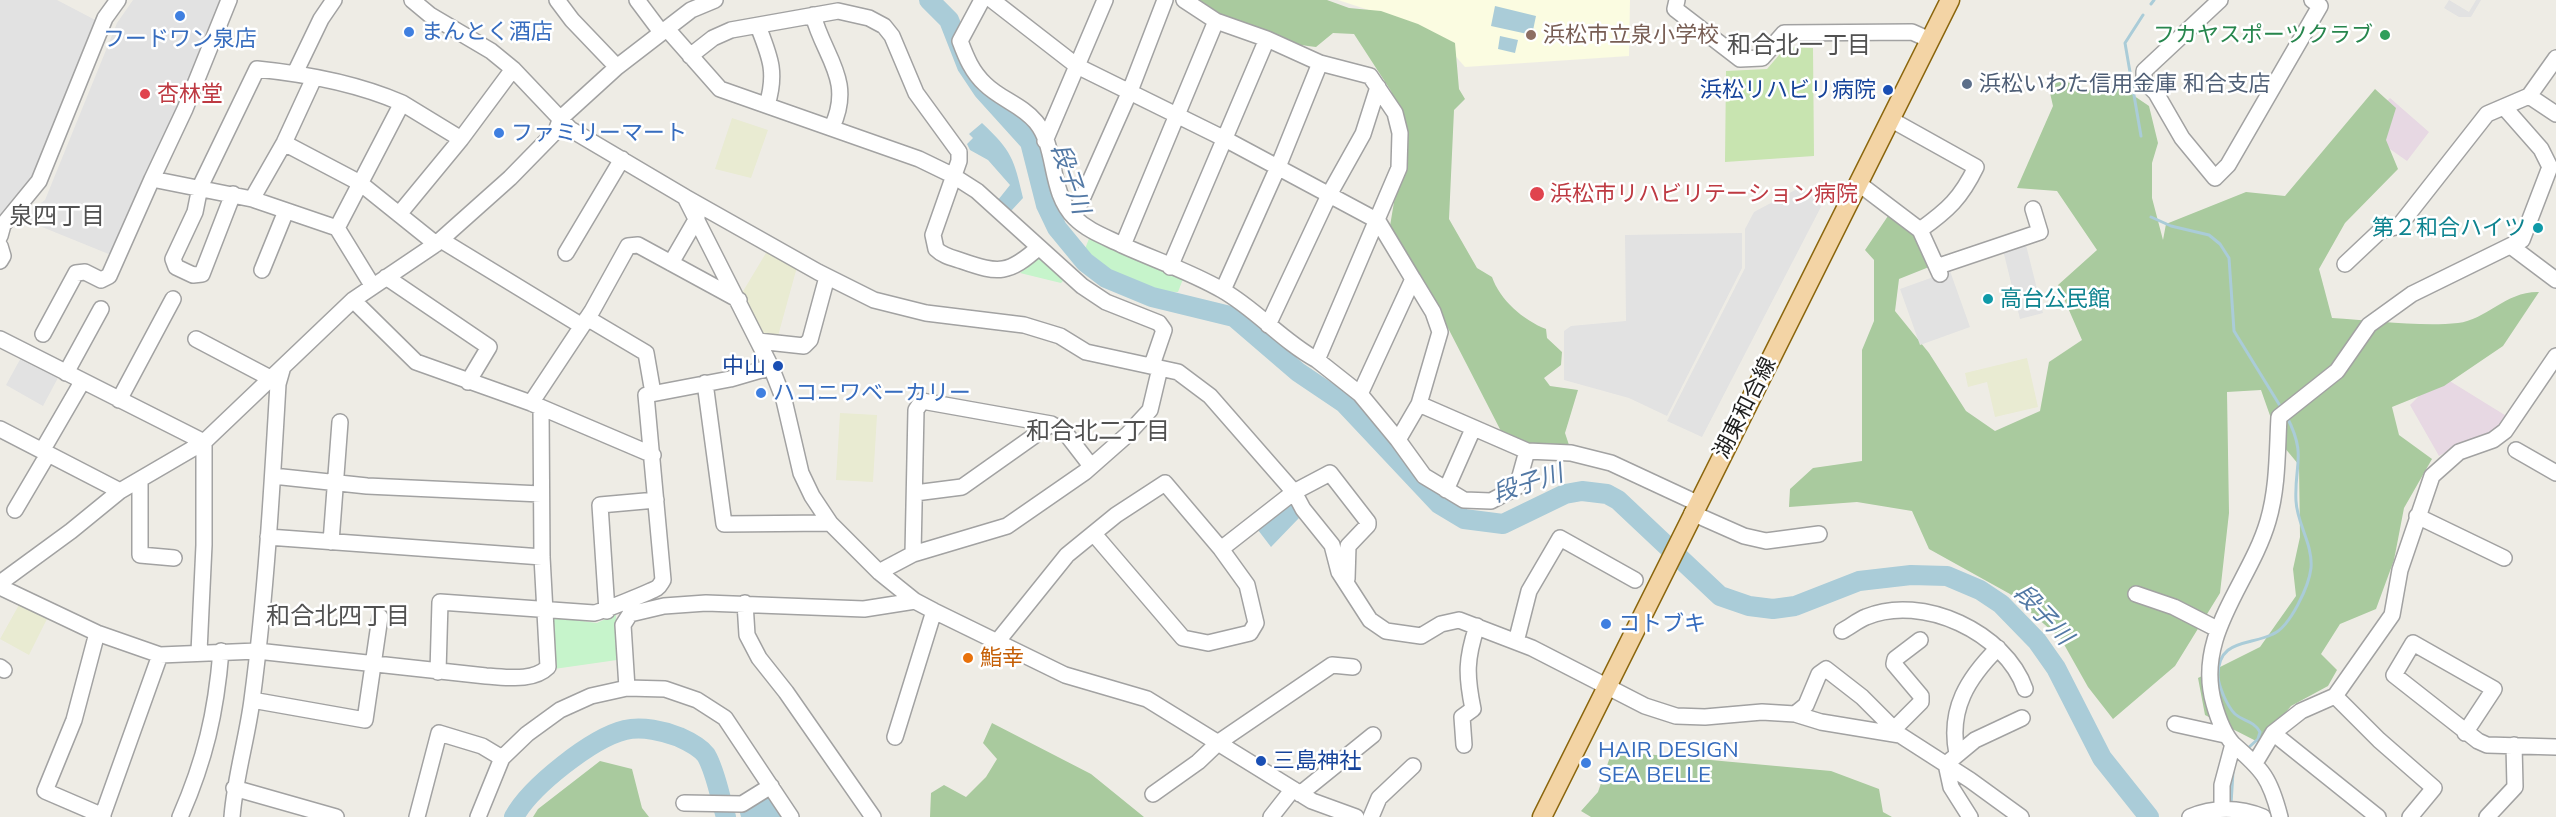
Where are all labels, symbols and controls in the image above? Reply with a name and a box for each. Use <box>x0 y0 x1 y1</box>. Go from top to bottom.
marker: フードワン泉店 <box>173 9 187 23</box>
place label: まんとく酒店 <box>421 19 553 45</box>
place label: 浜松市立泉小学校 <box>1543 22 1719 48</box>
place label: フカヤスポーツクラブ <box>2153 22 2373 48</box>
marker: まんとく酒店 <box>402 25 416 39</box>
place label: フードワン泉店 <box>103 26 257 52</box>
marker: 浜松市立泉小学校 <box>1524 28 1538 42</box>
marker: フカヤスポーツクラブ <box>2378 28 2392 42</box>
district label: 和合北一丁目 <box>1727 32 1871 60</box>
place label: 浜松いわた信用金庫 和合支店 <box>1979 71 2271 97</box>
place label: 浜松リハビリ病院 <box>1700 77 1876 103</box>
marker: 浜松いわた信用金庫 和合支店 <box>1960 77 1974 91</box>
place label: 杏林堂 <box>157 81 223 107</box>
marker: 浜松リハビリ病院 <box>1881 83 1895 97</box>
marker: 杏林堂 <box>138 87 152 101</box>
place label: ファミリーマート <box>511 120 687 146</box>
marker: ファミリーマート <box>492 126 506 140</box>
water label: 段子川 <box>1045 140 1095 218</box>
place label: 浜松市リハビリテーション病院 <box>1550 181 1858 207</box>
marker: 浜松市リハビリテーション病院 <box>1528 185 1546 203</box>
district label: 泉四丁目 <box>9 203 105 231</box>
place label: 第２和合ハイツ <box>2372 215 2526 241</box>
marker: 第２和合ハイツ <box>2531 221 2545 235</box>
place label: 高台公民館 <box>2000 286 2110 312</box>
marker: 高台公民館 <box>1981 292 1995 306</box>
place label: 中山 <box>722 353 766 379</box>
street label: 湖東和合線 <box>1708 353 1782 463</box>
marker: 中山 <box>771 359 785 373</box>
place label: ハコニワベーカリー <box>773 380 971 406</box>
marker: ハコニワベーカリー <box>754 386 768 400</box>
district label: 和合北二丁目 <box>1026 418 1170 446</box>
water label: 段子川 <box>1489 459 1567 509</box>
water label: 段子川 <box>2008 579 2078 651</box>
district label: 和合北四丁目 <box>266 603 410 631</box>
place label: コトブキ <box>1618 611 1706 637</box>
marker: コトブキ <box>1599 617 1613 631</box>
place label: 鮨幸 <box>980 645 1024 671</box>
marker: 鮨幸 <box>961 651 975 665</box>
place label: HAIR DESIGN SEA BELLE <box>1598 737 1739 788</box>
place label: 三島神社 <box>1273 748 1361 774</box>
marker: 三島神社 <box>1254 754 1268 768</box>
marker: HAIR DESIGN SEA BELLE <box>1579 756 1593 770</box>

